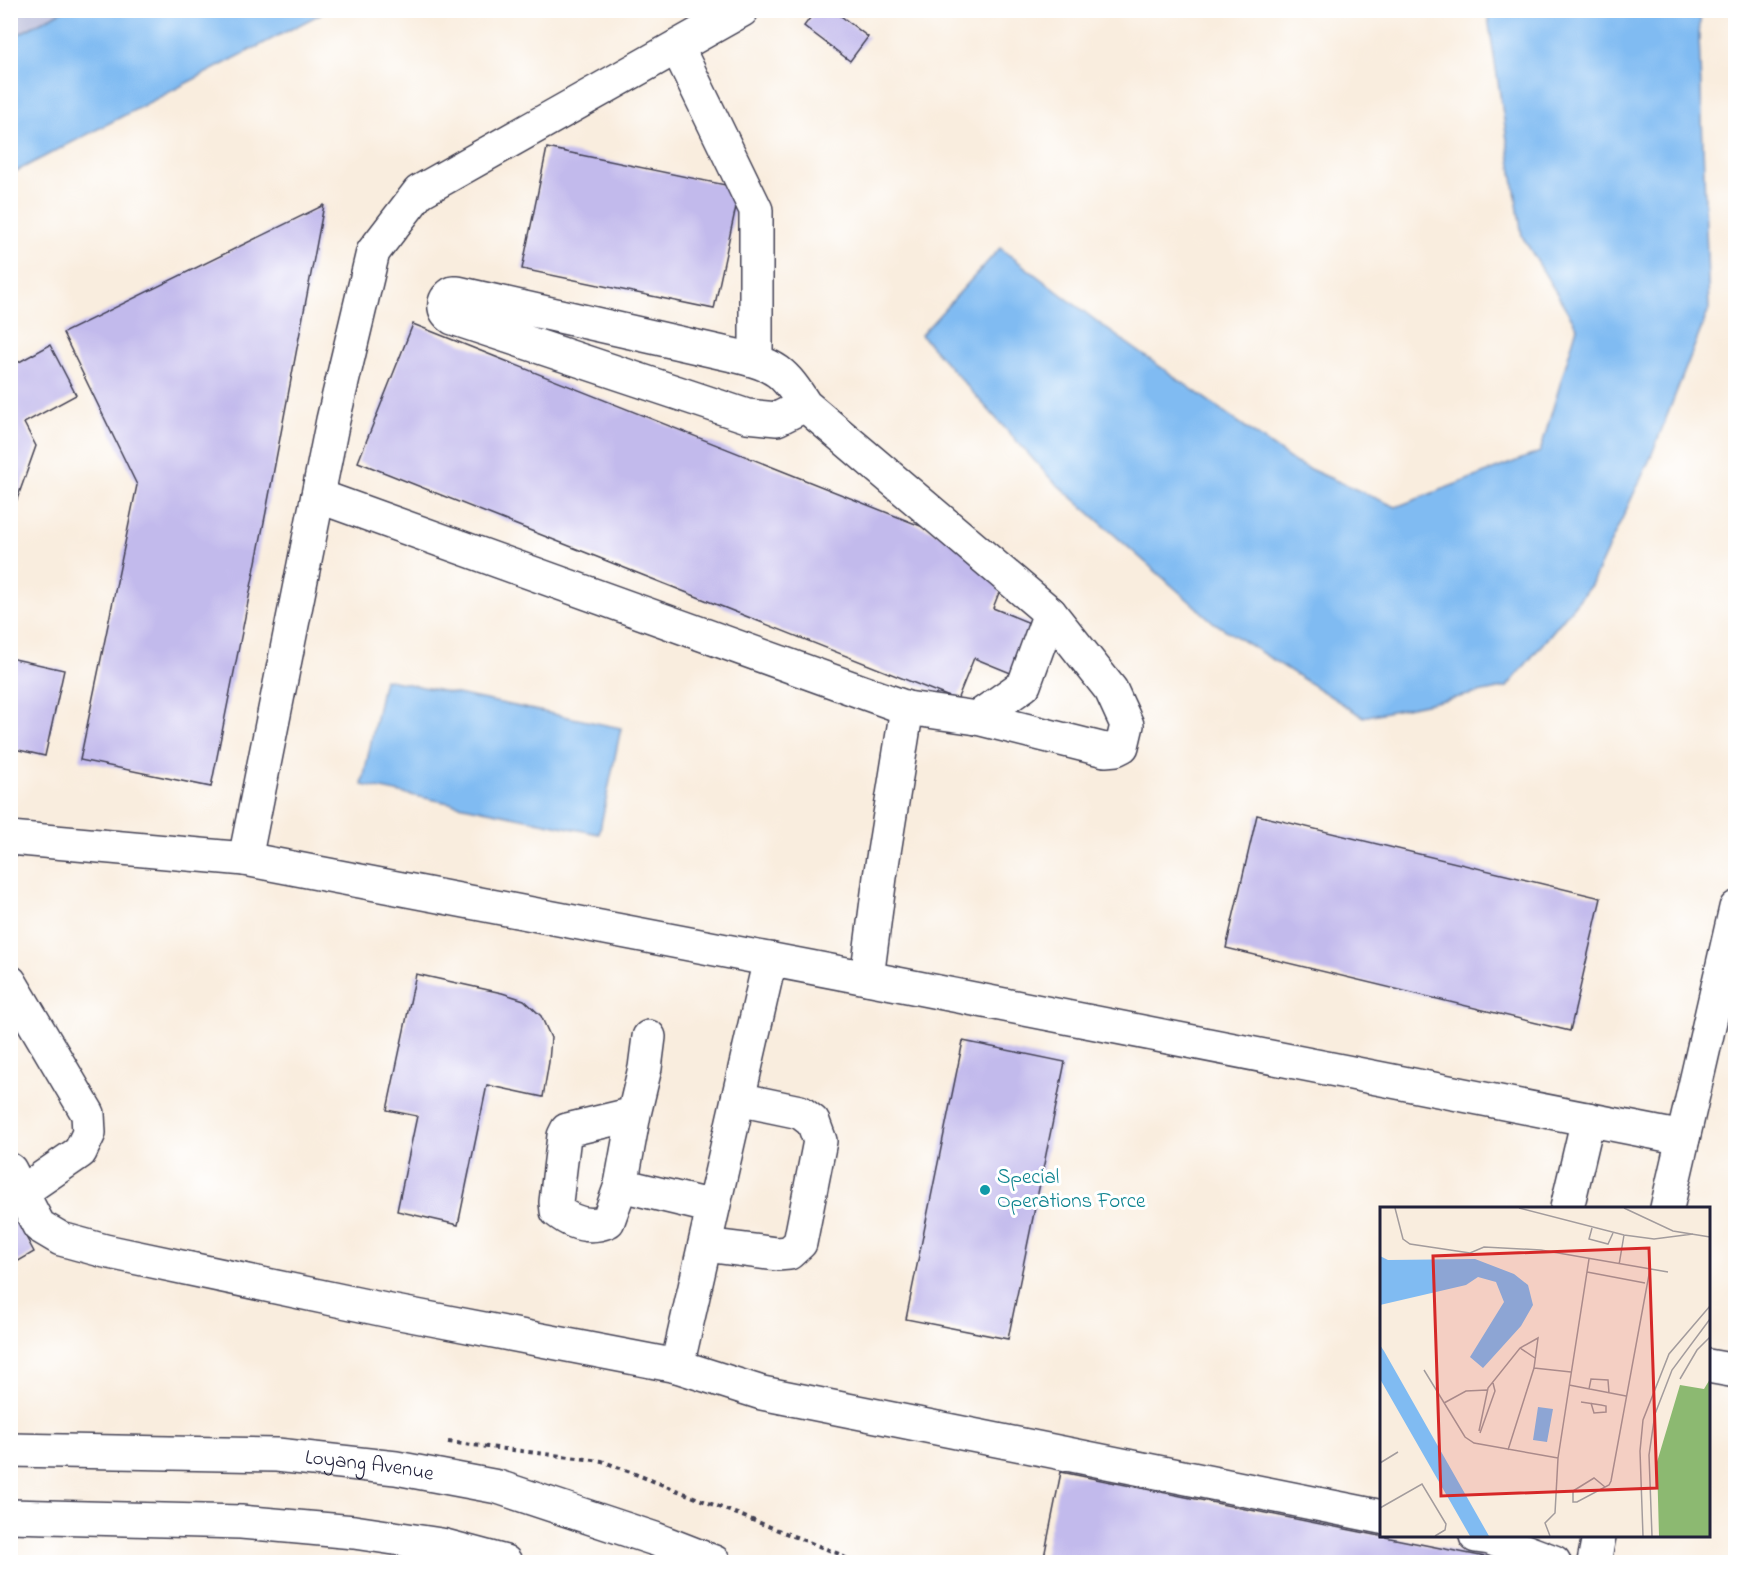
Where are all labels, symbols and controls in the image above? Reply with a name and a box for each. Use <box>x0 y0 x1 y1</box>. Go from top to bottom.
place label: Special Operations Force <box>997 1163 1146 1217</box>
marker: Special Operations Force <box>978 1183 992 1197</box>
inset map <box>1380 1207 1710 1537</box>
street label: Loyang Avenue <box>303 1443 437 1490</box>

